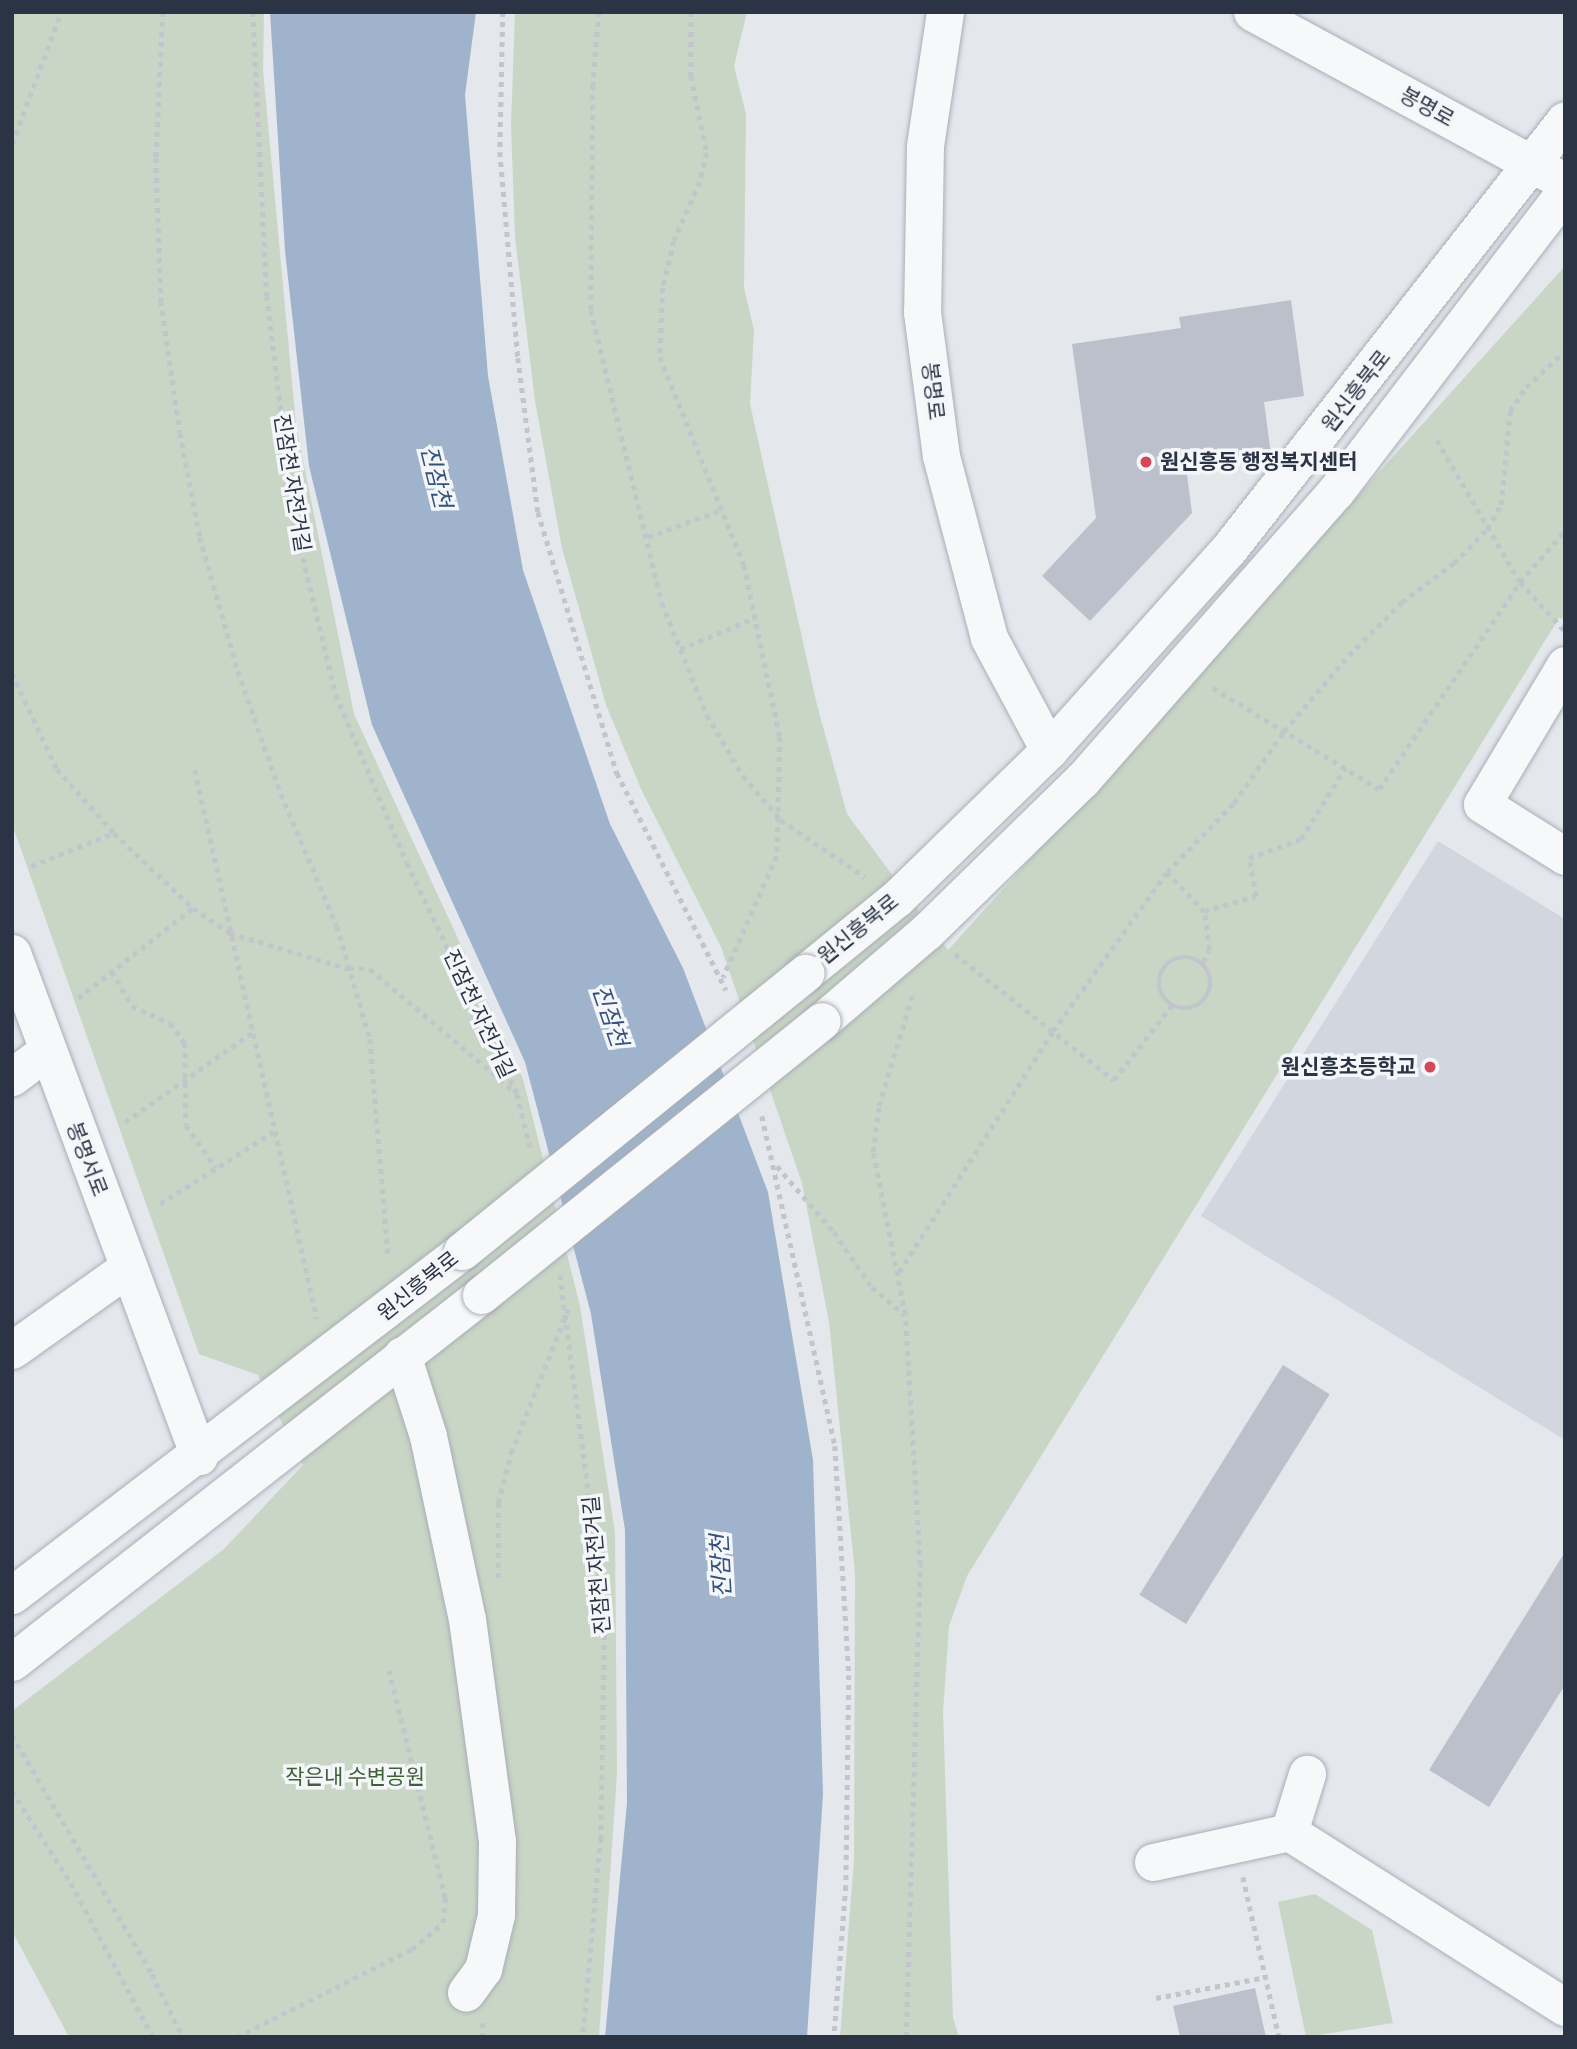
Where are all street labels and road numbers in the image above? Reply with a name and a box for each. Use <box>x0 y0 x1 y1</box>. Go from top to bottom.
street label: 봉명로 <box>1396 82 1458 132</box>
street label: 원신흥북로 <box>1316 345 1396 437</box>
street label: 봉명로 <box>917 361 949 421</box>
street label: 진잠천 자전거길 <box>269 412 315 554</box>
street label: 원신흥북로 <box>813 889 903 969</box>
street label: 진잠천 자전거길 <box>438 945 520 1083</box>
street label: 봉명서로 <box>61 1118 113 1200</box>
street label: 원신흥북로 <box>373 1246 463 1326</box>
street label: 진잠천 자전거길 <box>578 1494 616 1636</box>

